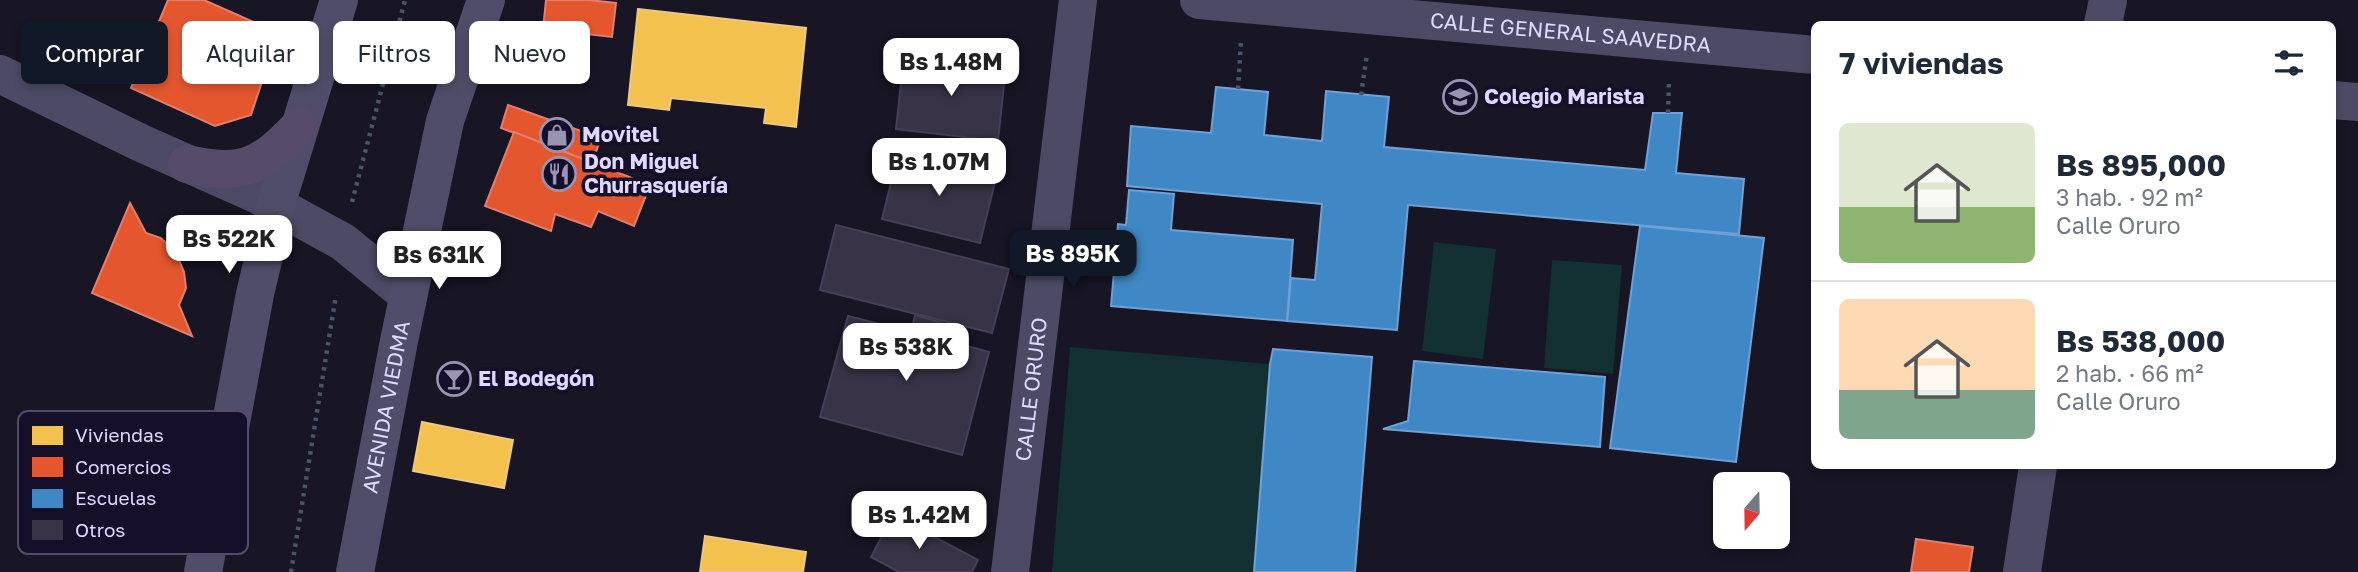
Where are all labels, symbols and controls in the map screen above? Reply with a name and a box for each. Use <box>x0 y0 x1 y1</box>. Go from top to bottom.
street label: CALLE GENERAL SAAVEDRA <box>1429 7 1712 58</box>
chip: Comprar <box>21 21 168 84</box>
chip: Alquilar <box>182 21 319 84</box>
chip: Filtros <box>333 21 455 84</box>
chip: Nuevo <box>469 21 590 84</box>
pin: Bs 1.48M <box>879 38 1023 98</box>
icon: filters <box>2270 44 2308 82</box>
text: 7 viviendas <box>1839 45 2004 81</box>
text: Bs 1.48M <box>899 47 1003 75</box>
school or university icon: Colegio Marista <box>1441 78 1479 116</box>
place label: Colegio Marista <box>1484 83 1644 109</box>
shop icon: Movitel <box>538 116 576 154</box>
place label: Movitel <box>582 121 659 147</box>
pin: Bs 1.07M <box>867 138 1011 198</box>
text: Bs 1.07M <box>888 147 990 175</box>
text: Bs 895,000 <box>2056 147 2226 183</box>
place label: Don Miguel Churrasquería <box>584 148 728 198</box>
icon: home <box>1895 151 1979 235</box>
restaurant icon: Don Miguel Churrasquería <box>540 155 578 193</box>
text: 3 hab. · 92 m² <box>2056 183 2203 211</box>
text: Calle Oruro <box>2056 211 2181 239</box>
pin: Bs 522K <box>164 216 294 275</box>
text: Bs 522K <box>182 224 276 252</box>
pin: Bs 895K <box>1008 230 1138 290</box>
pin: Bs 631K <box>374 232 504 291</box>
text: Bs 895K <box>1026 239 1120 267</box>
text: Bs 631K <box>393 240 485 268</box>
street label: CALLE ORURO <box>1009 316 1052 463</box>
street label: AVENIDA VIEDMA <box>356 318 415 495</box>
text: Bs 538,000 <box>2056 323 2225 359</box>
pin: Bs 538K <box>841 324 971 383</box>
icon: home <box>1895 327 1979 411</box>
text: Bs 538K <box>859 332 953 360</box>
text: 2 hab. · 66 m² <box>2056 359 2203 387</box>
bar icon: El Bodegón <box>435 360 473 398</box>
place label: El Bodegón <box>478 365 594 391</box>
text: Calle Oruro <box>2056 387 2181 415</box>
legend <box>18 411 248 554</box>
text: Viviendas <box>75 423 164 446</box>
text: Comercios <box>75 455 171 478</box>
north arrow <box>1713 472 1790 550</box>
map controls <box>1713 472 1790 549</box>
text: Escuelas <box>75 486 156 509</box>
pin: Bs 1.42M <box>847 491 991 551</box>
text: Bs 1.42M <box>868 500 970 528</box>
text: Otros <box>75 518 125 541</box>

